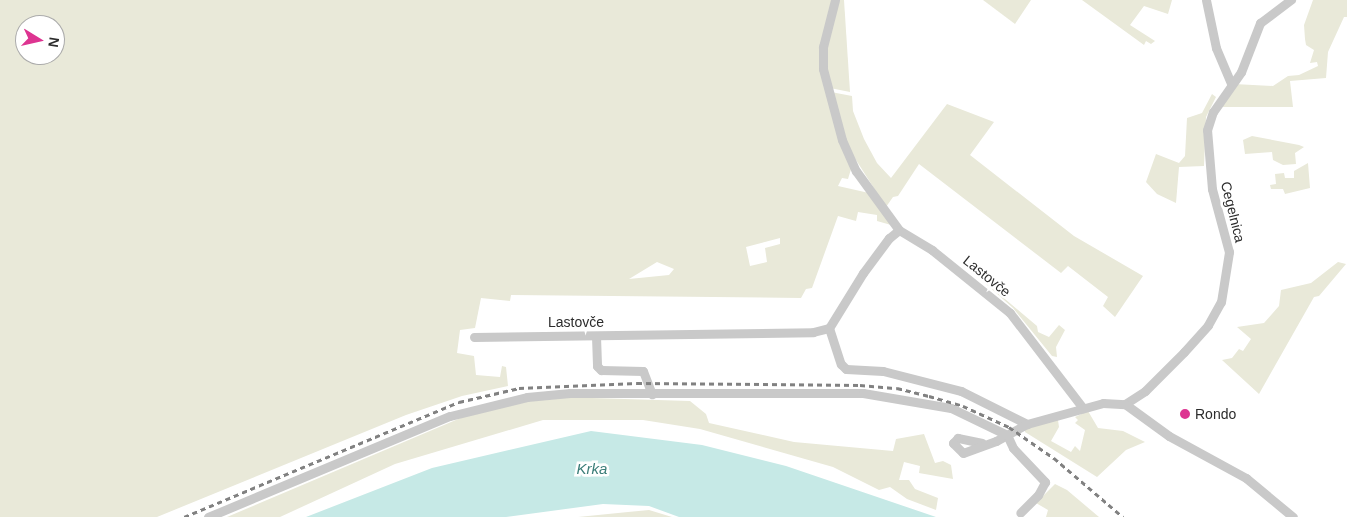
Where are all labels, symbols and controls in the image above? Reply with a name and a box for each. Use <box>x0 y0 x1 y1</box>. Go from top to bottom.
north arrow <box>15 15 65 65</box>
text: N <box>45 36 63 48</box>
street label: Cegelnica <box>1217 180 1249 244</box>
street label: Lastovče <box>960 252 1014 300</box>
street label: Lastovče <box>548 314 604 330</box>
place label: Rondo <box>1195 406 1236 422</box>
marker: Rondo <box>1179 408 1191 420</box>
water label: Krka <box>577 460 607 478</box>

